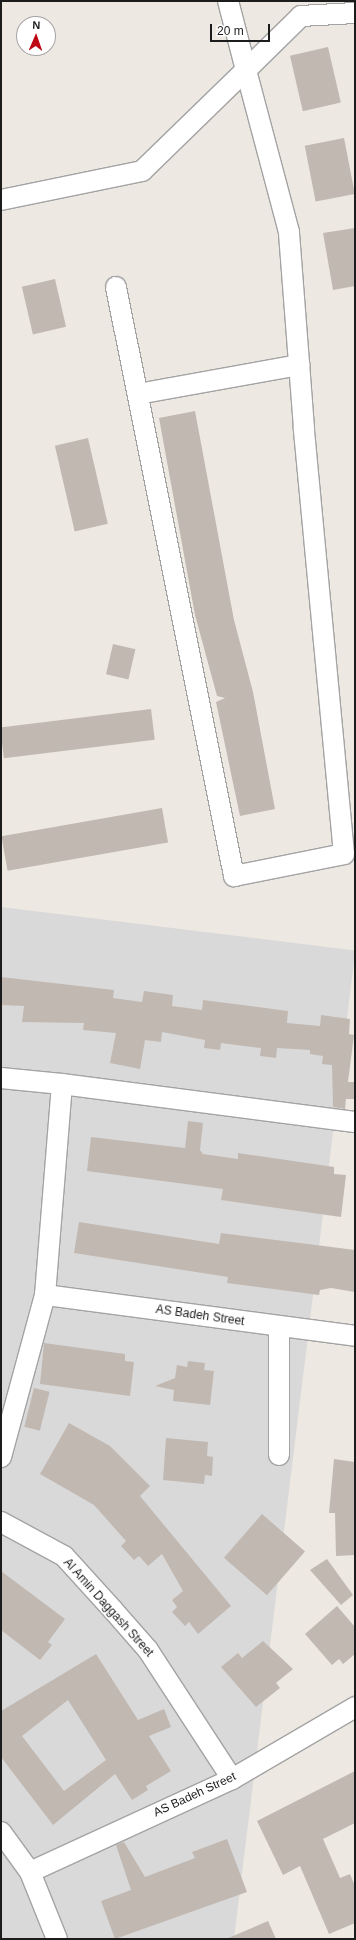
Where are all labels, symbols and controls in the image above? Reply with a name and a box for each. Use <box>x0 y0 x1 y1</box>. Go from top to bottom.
north arrow <box>16 16 56 56</box>
scale bar <box>212 16 272 42</box>
text: N <box>32 19 41 31</box>
text: 20 m <box>217 24 244 38</box>
street label: AS Badeh Street <box>155 1303 245 1329</box>
street label: Al Amin Daggash Street <box>60 1556 156 1660</box>
street label: AS Badeh Street <box>151 1770 239 1820</box>

